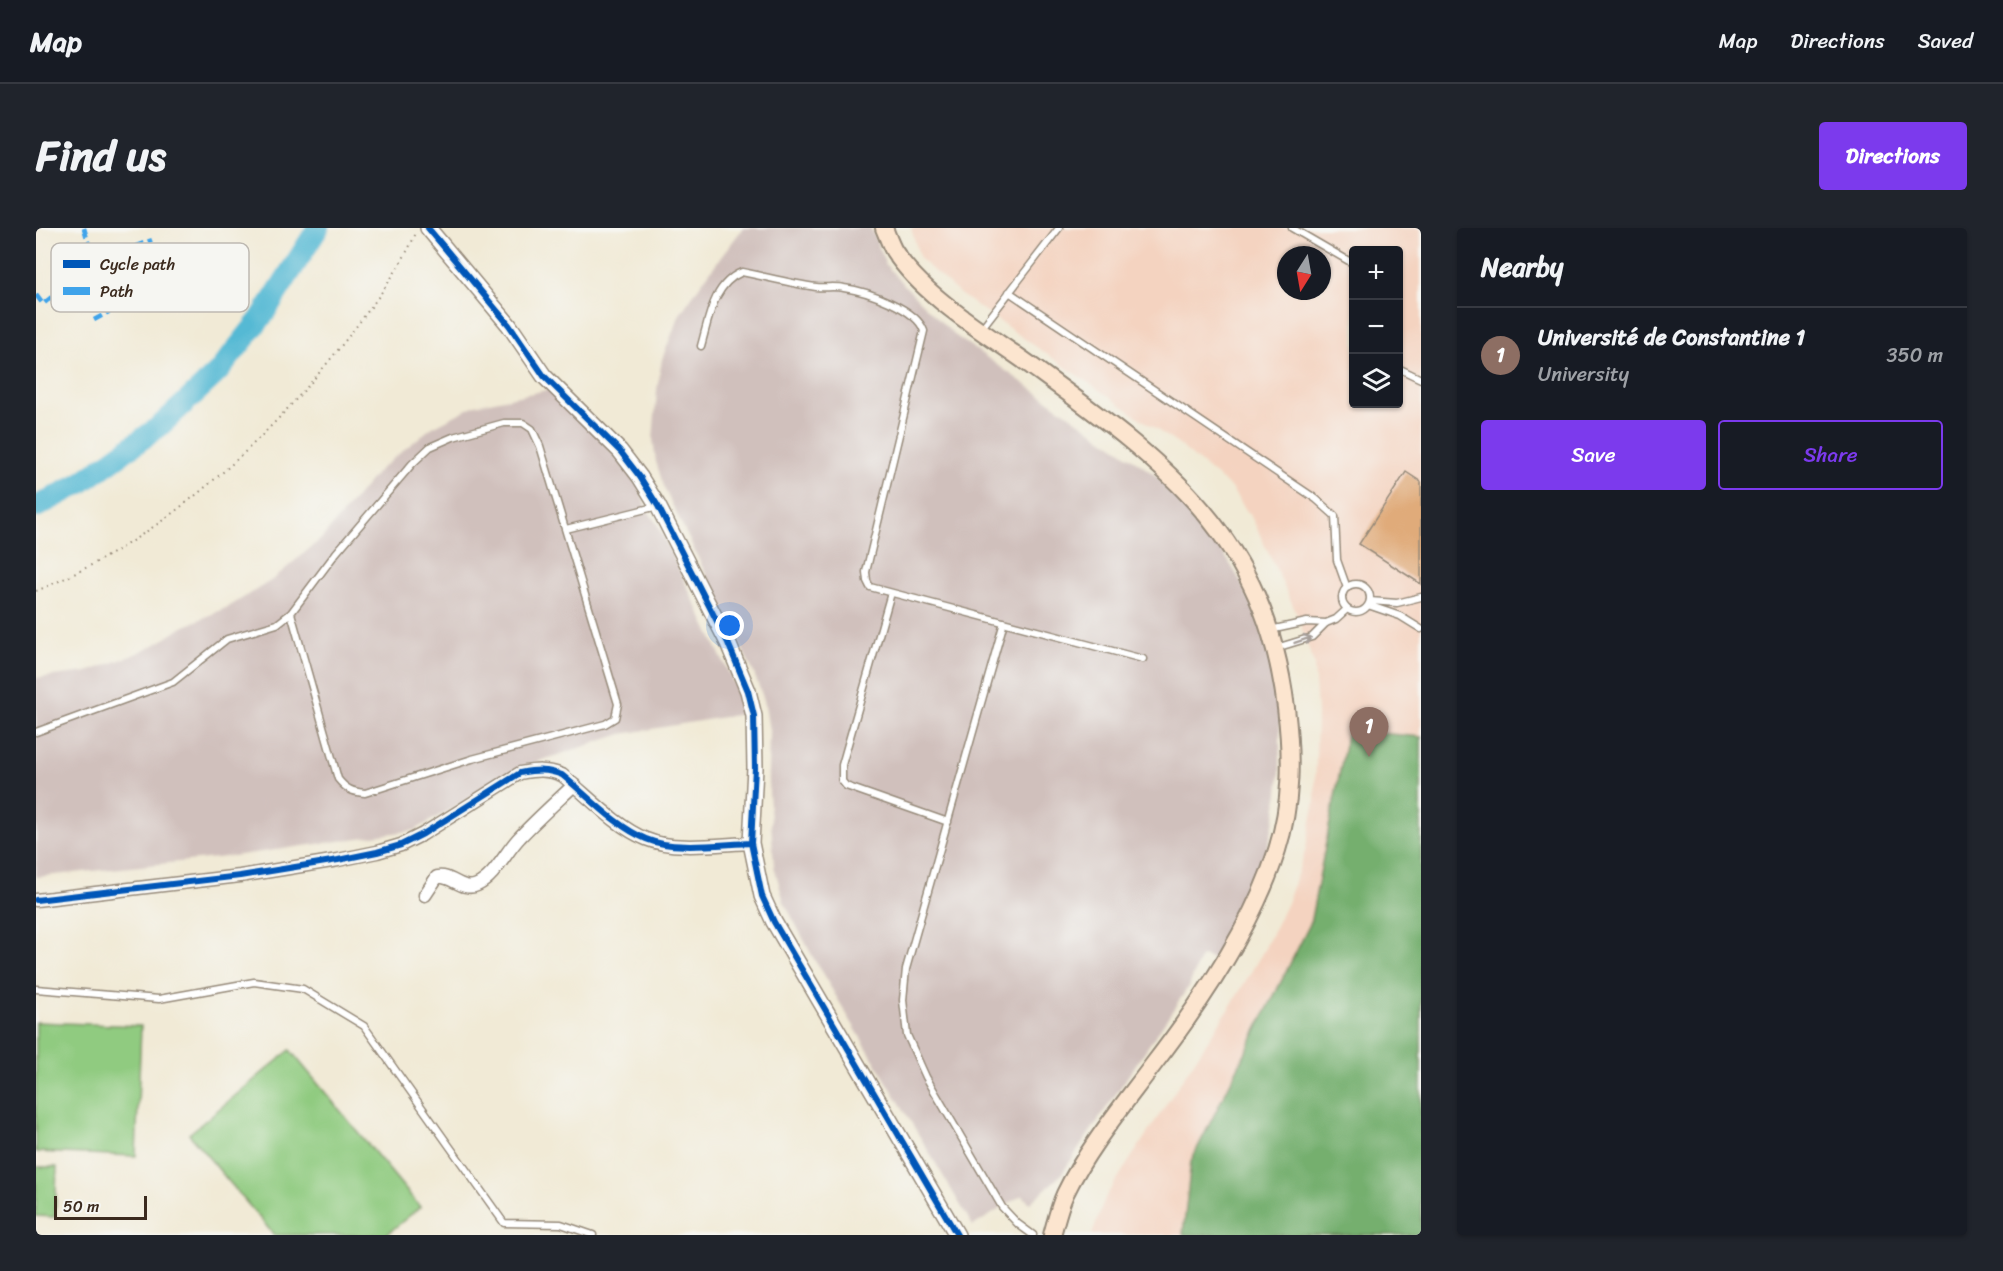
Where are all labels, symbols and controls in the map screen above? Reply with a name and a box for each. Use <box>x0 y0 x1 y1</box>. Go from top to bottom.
text: Map <box>30 17 82 66</box>
text: Map <box>1719 22 1757 60</box>
text: Directions <box>1790 22 1885 60</box>
text: Saved <box>1918 22 1973 60</box>
text: Find us <box>36 119 166 193</box>
button: Directions <box>1819 122 1967 190</box>
legend <box>51 243 249 312</box>
text: Nearby <box>1481 244 1563 290</box>
north arrow <box>1277 246 1331 300</box>
map controls <box>1349 246 1403 408</box>
button: + <box>1349 246 1403 300</box>
text: Cycle path <box>100 250 175 279</box>
text: Path <box>100 277 133 306</box>
button: − <box>1349 300 1403 354</box>
text: Université de Constantine 1 <box>1538 318 1805 357</box>
text: 1 <box>1496 338 1505 373</box>
text: 350 m <box>1887 338 1943 373</box>
button: layers <box>1349 354 1403 408</box>
text: University <box>1538 357 1629 392</box>
button: Save <box>1481 420 1706 490</box>
button: Share <box>1718 420 1943 490</box>
your location <box>715 611 744 640</box>
one-way arrow <box>1293 634 1312 645</box>
pin: 1 <box>1350 708 1388 757</box>
text: 50 m <box>63 1192 99 1221</box>
scale bar <box>54 1193 147 1220</box>

